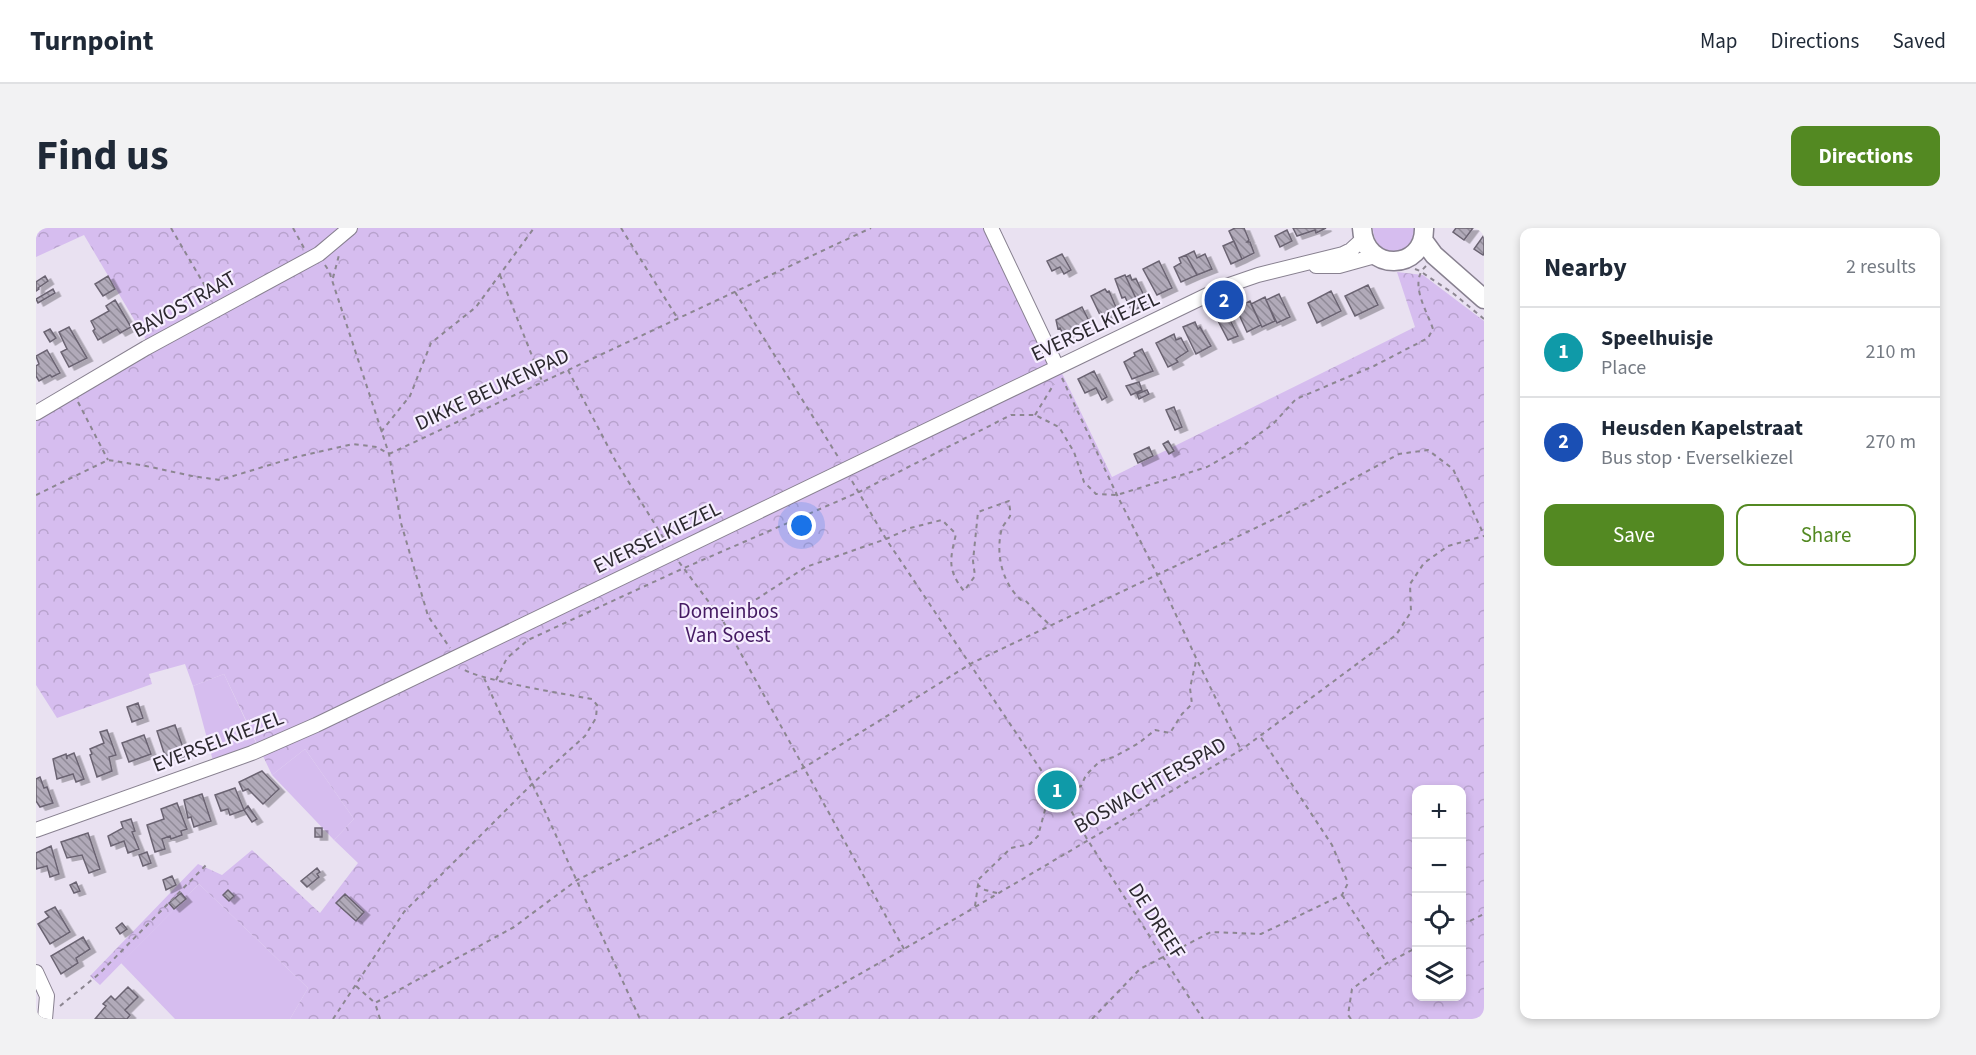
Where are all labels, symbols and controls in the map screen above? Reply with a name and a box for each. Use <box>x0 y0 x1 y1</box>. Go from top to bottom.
text: Turnpoint <box>30 21 154 61</box>
text: Map <box>1700 26 1738 56</box>
text: Directions <box>1771 26 1859 56</box>
text: Saved <box>1892 26 1946 56</box>
text: Find us <box>36 126 169 186</box>
button: Directions <box>1791 126 1940 186</box>
text: Nearby <box>1544 249 1627 286</box>
text: 2 results <box>1846 253 1916 281</box>
street label: BAVOSTRAAT <box>127 263 241 345</box>
pin: 2 <box>1204 278 1244 322</box>
street label: EVERSELKIEZEL <box>1026 283 1164 369</box>
text: Speelhuisje <box>1601 322 1713 354</box>
text: 1 <box>1558 338 1569 366</box>
text: 210 m <box>1866 338 1916 366</box>
street label: DIKKE BEUKENPAD <box>410 340 574 438</box>
text: Place <box>1601 354 1646 382</box>
text: Heusden Kapelstraat <box>1601 412 1803 444</box>
text: 2 <box>1558 428 1569 456</box>
text: 270 m <box>1866 428 1916 456</box>
text: Bus stop · Everselkiezel <box>1601 444 1793 472</box>
street label: EVERSELKIEZEL <box>588 493 726 581</box>
button: Save <box>1544 504 1724 566</box>
button: Share <box>1736 504 1916 566</box>
your location <box>787 511 816 540</box>
park label: Domeinbos Van Soest <box>678 596 778 650</box>
street label: EVERSELKIEZEL <box>148 702 288 780</box>
street label: BOSWACHTERSPAD <box>1068 729 1232 841</box>
pin: 1 <box>1038 768 1076 812</box>
map controls <box>1412 785 1466 1001</box>
button: + <box>1412 785 1466 839</box>
button: − <box>1412 839 1466 893</box>
street label: DE DREEF <box>1121 877 1193 965</box>
button: locate <box>1412 893 1466 947</box>
button: layers <box>1412 947 1466 1001</box>

